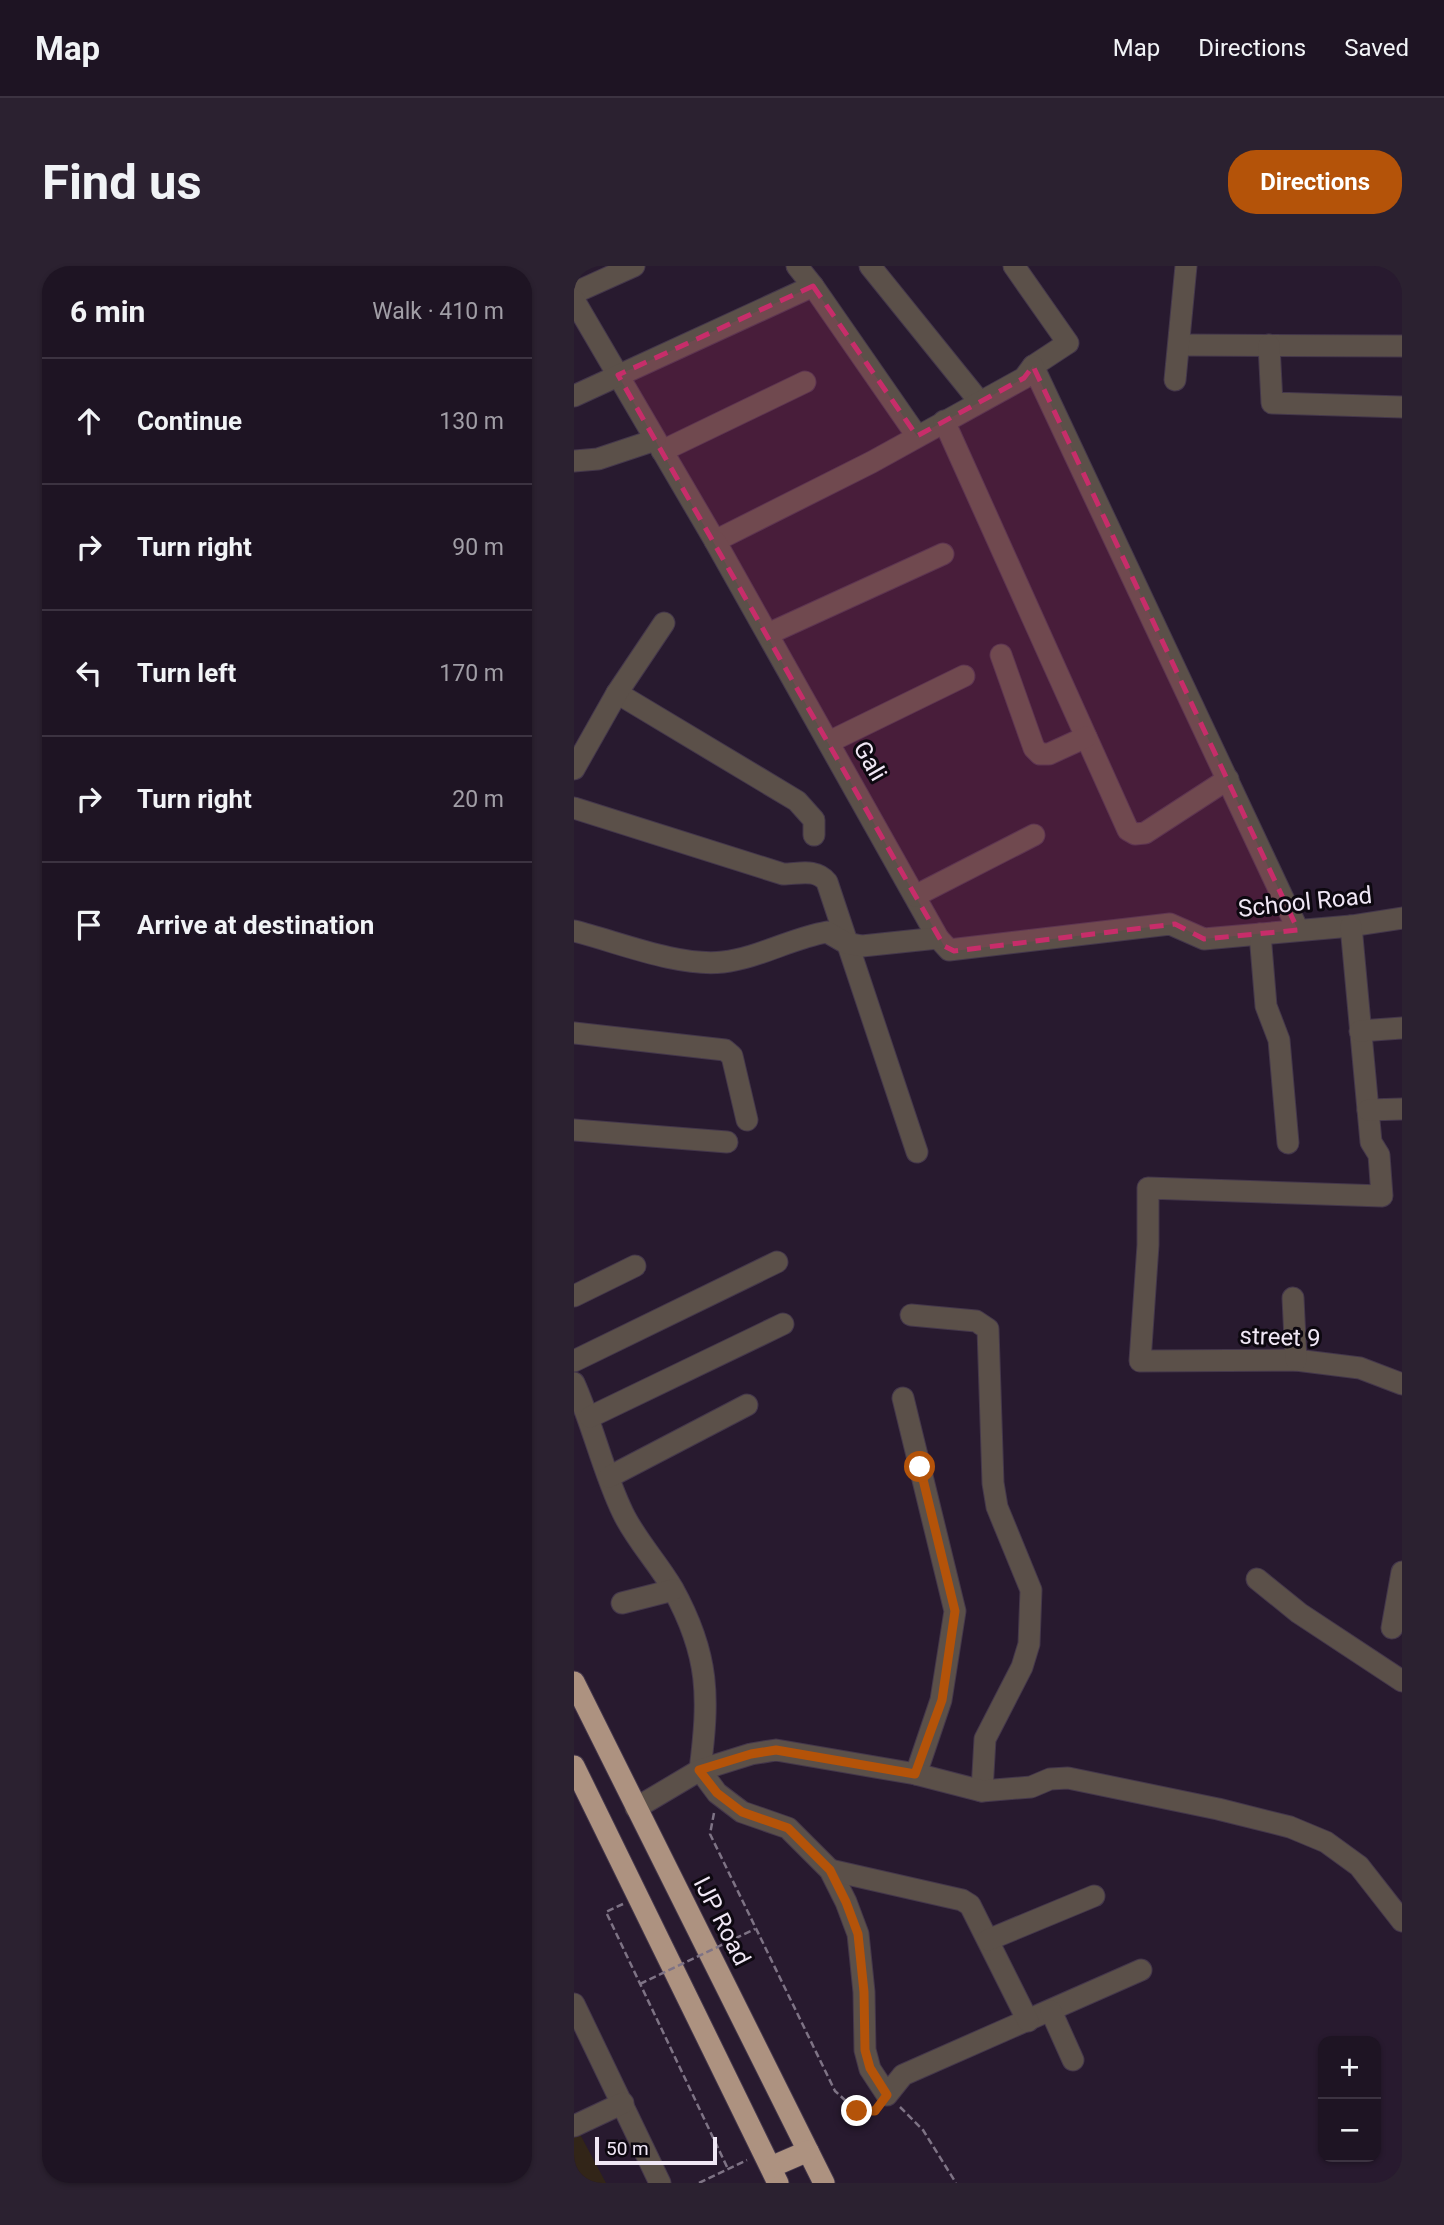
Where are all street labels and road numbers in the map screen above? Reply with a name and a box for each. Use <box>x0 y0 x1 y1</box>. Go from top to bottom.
street label: Gali <box>848 736 892 786</box>
street label: School Road <box>1237 881 1373 923</box>
street label: street 9 <box>1239 1322 1321 1352</box>
street label: IJP Road <box>688 1872 756 1970</box>

